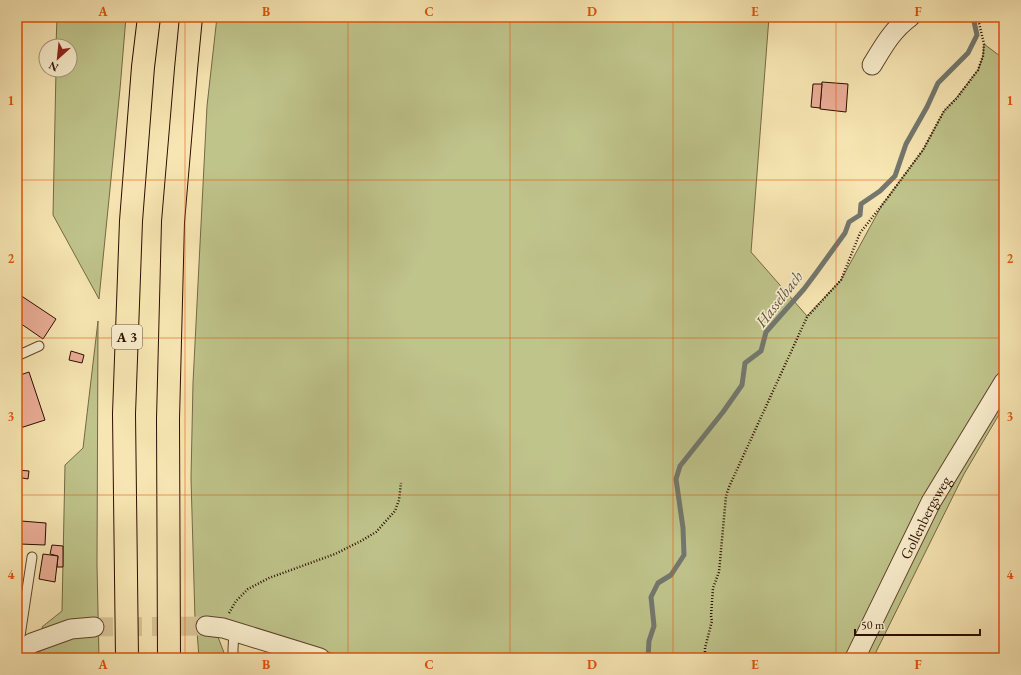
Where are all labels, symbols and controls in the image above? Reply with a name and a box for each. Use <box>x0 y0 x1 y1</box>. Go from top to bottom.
text: A <box>97 3 108 20</box>
text: B <box>262 3 270 20</box>
text: C <box>424 3 434 20</box>
text: D <box>587 3 597 20</box>
text: E <box>751 3 759 20</box>
text: F <box>914 3 922 20</box>
north arrow <box>38 38 78 78</box>
text: N <box>46 59 61 75</box>
text: 1 <box>8 92 15 109</box>
text: 1 <box>1007 92 1014 109</box>
text: 2 <box>8 250 15 267</box>
text: 2 <box>1007 250 1014 267</box>
water label: Hasselbach <box>750 267 808 332</box>
road number: A 3 <box>112 325 142 349</box>
text: 3 <box>8 408 15 425</box>
text: 3 <box>1007 408 1014 425</box>
street label: Gollenbergsweg <box>895 472 955 562</box>
text: 4 <box>8 566 15 583</box>
text: 4 <box>1007 566 1014 583</box>
scale bar <box>855 611 980 637</box>
text: 50 m <box>861 617 885 633</box>
text: A <box>97 656 108 673</box>
text: B <box>262 656 270 673</box>
text: C <box>424 656 434 673</box>
text: D <box>587 656 597 673</box>
text: E <box>751 656 759 673</box>
text: F <box>914 656 922 673</box>

